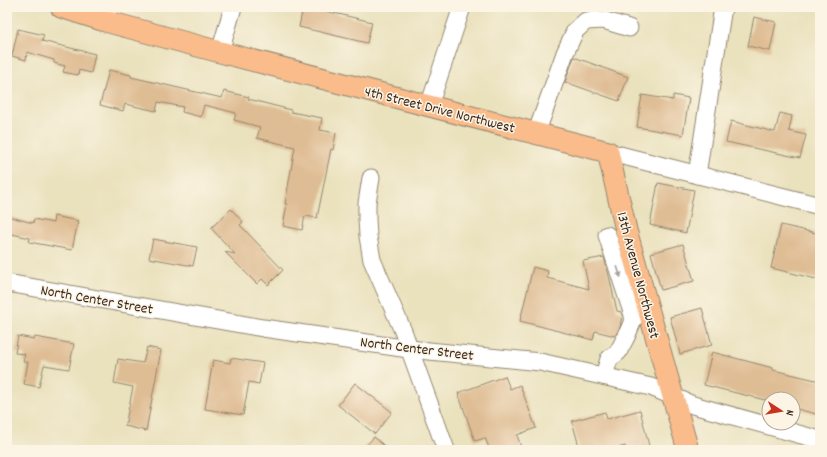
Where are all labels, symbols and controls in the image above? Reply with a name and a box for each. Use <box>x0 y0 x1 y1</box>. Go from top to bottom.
street label: 4th Street Drive Northwest <box>362 82 518 140</box>
street label: 13th Avenue Northwest <box>610 210 665 342</box>
one-way arrow <box>616 267 622 279</box>
street label: North Center Street <box>39 280 155 322</box>
street label: North Center Street <box>359 332 475 368</box>
north arrow <box>761 391 801 431</box>
text: N <box>780 408 797 418</box>

